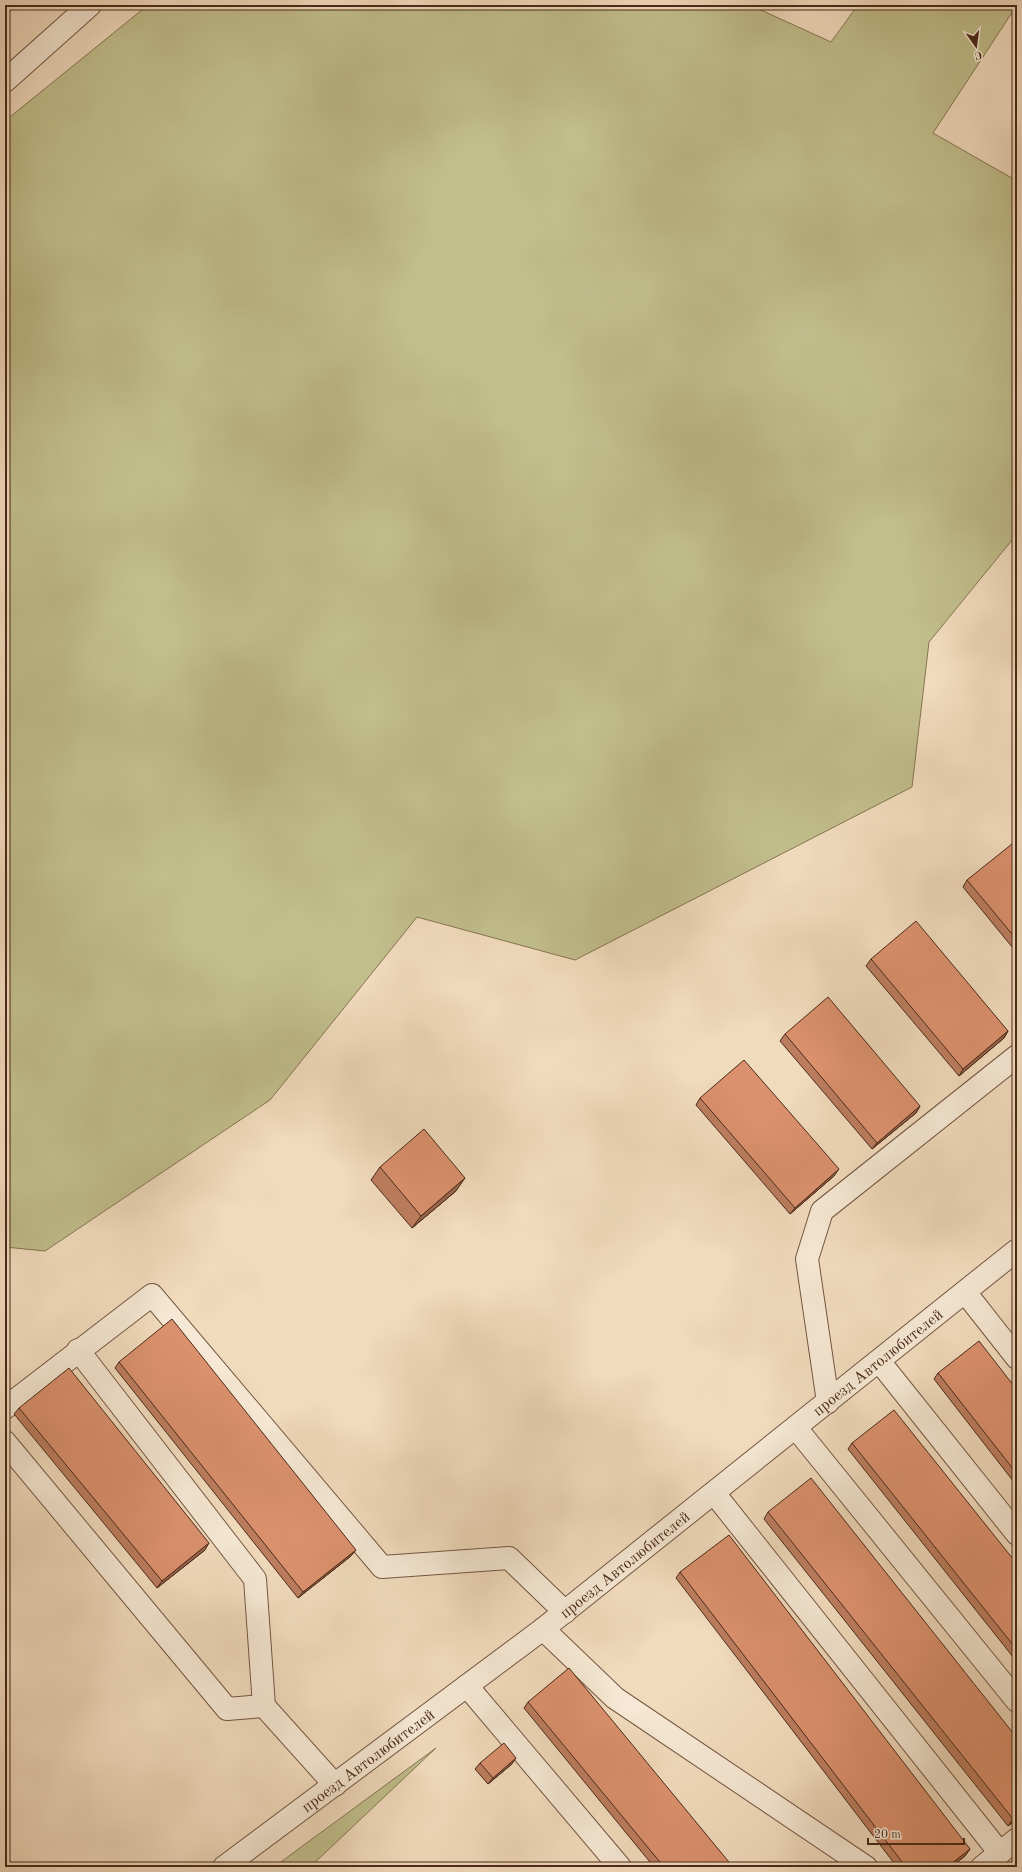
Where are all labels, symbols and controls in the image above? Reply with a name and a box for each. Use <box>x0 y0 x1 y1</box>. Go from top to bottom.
north arrow <box>956 26 996 66</box>
text: С <box>973 48 983 60</box>
street label: проезд Автолюбителей <box>811 1307 947 1420</box>
street label: проезд Автолюбителей <box>557 1509 693 1622</box>
street label: проезд Автолюбителей <box>299 1707 438 1816</box>
scale bar <box>868 1820 964 1846</box>
text: 20 m <box>874 1829 901 1841</box>

